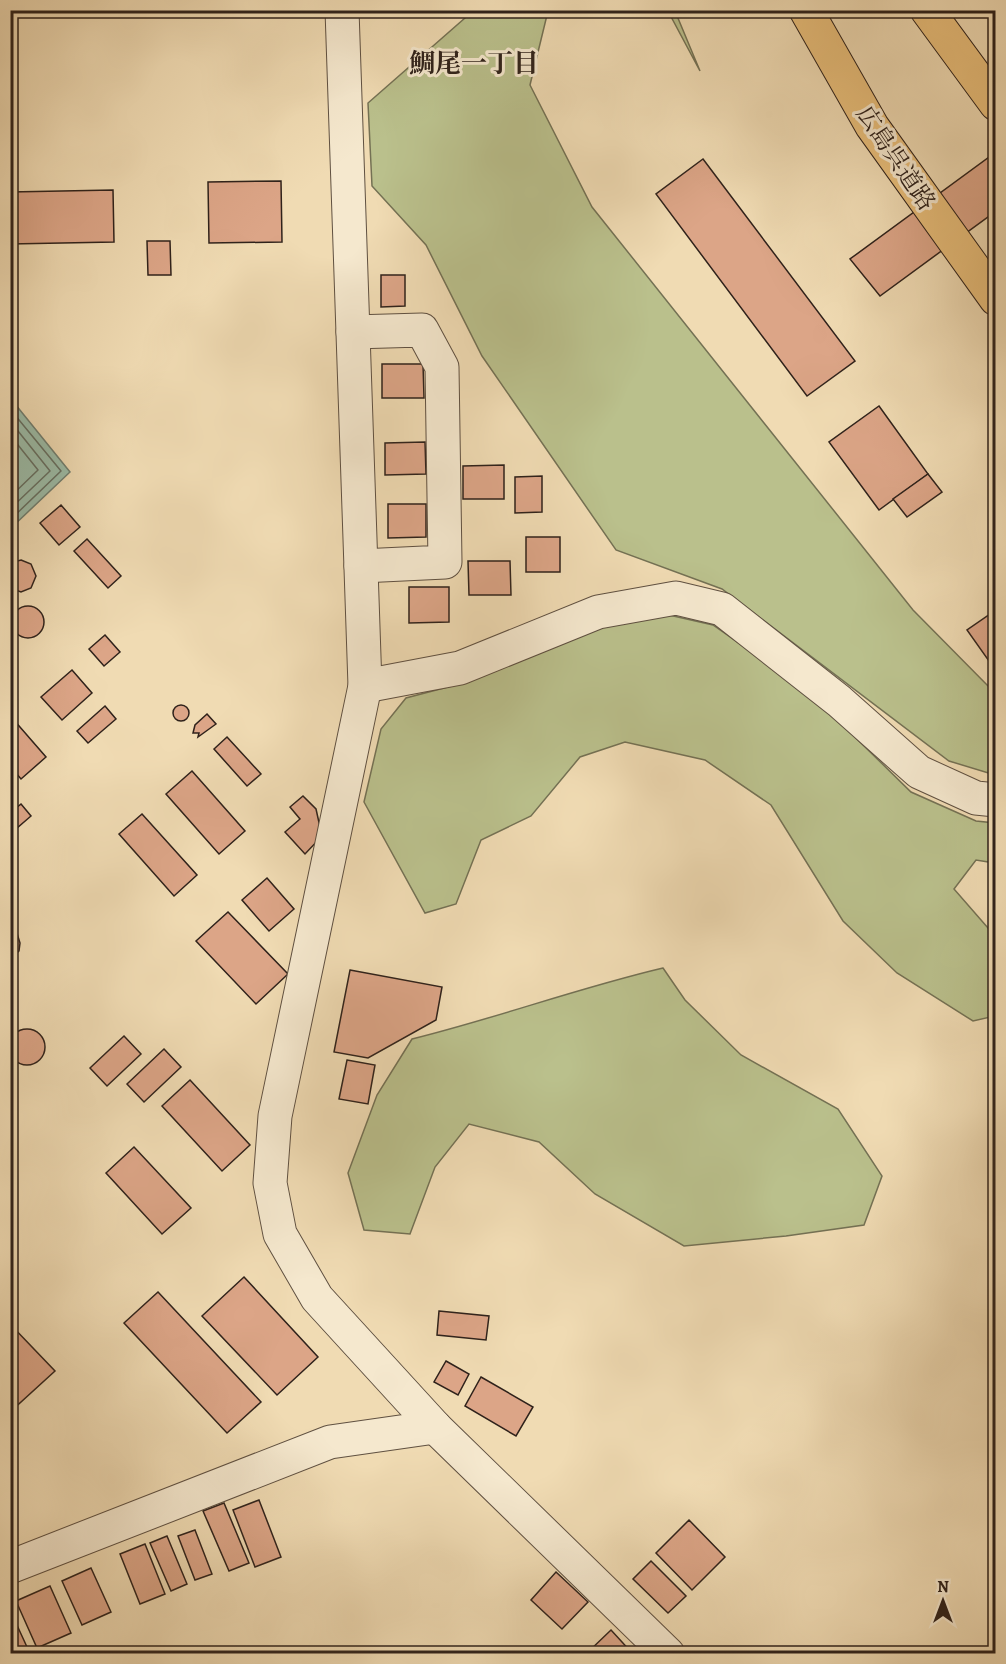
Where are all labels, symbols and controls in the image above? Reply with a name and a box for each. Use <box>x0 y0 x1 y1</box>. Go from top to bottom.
district label: 鯛尾一丁目 <box>409 46 539 81</box>
street label: 広島呉道路 <box>849 99 943 217</box>
north arrow <box>913 1571 973 1631</box>
text: N <box>937 1576 949 1598</box>

